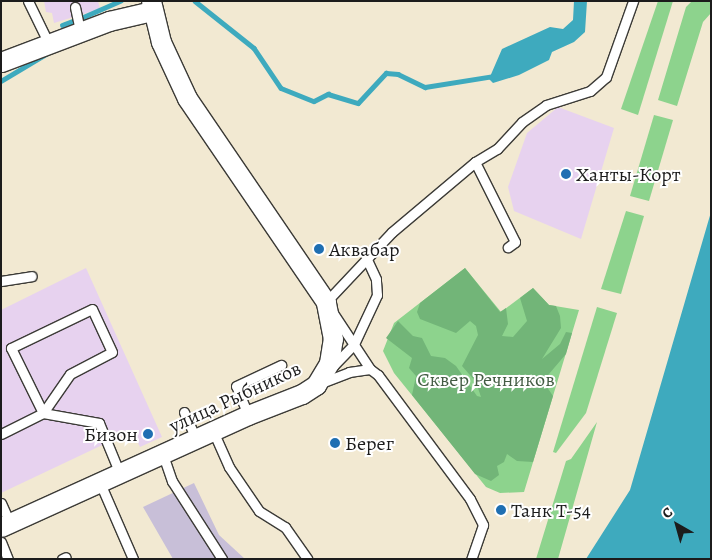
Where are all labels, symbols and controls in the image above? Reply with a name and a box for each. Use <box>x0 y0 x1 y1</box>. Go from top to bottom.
place label: Ханты-Корт <box>576 162 681 186</box>
marker: Ханты-Корт <box>560 168 572 180</box>
place label: Аквабар <box>329 237 400 261</box>
marker: Аквабар <box>313 243 325 255</box>
street label: улица Рыбников <box>165 356 305 438</box>
park label: Сквер Речников <box>417 367 555 391</box>
place label: Бизон <box>84 422 138 446</box>
marker: Бизон <box>142 428 154 440</box>
place label: Берег <box>345 431 394 455</box>
marker: Берег <box>329 437 341 449</box>
place label: Танк Т-54 <box>511 498 591 522</box>
north arrow <box>652 500 702 550</box>
text: С <box>658 503 677 523</box>
marker: Танк Т-54 <box>495 504 507 516</box>

